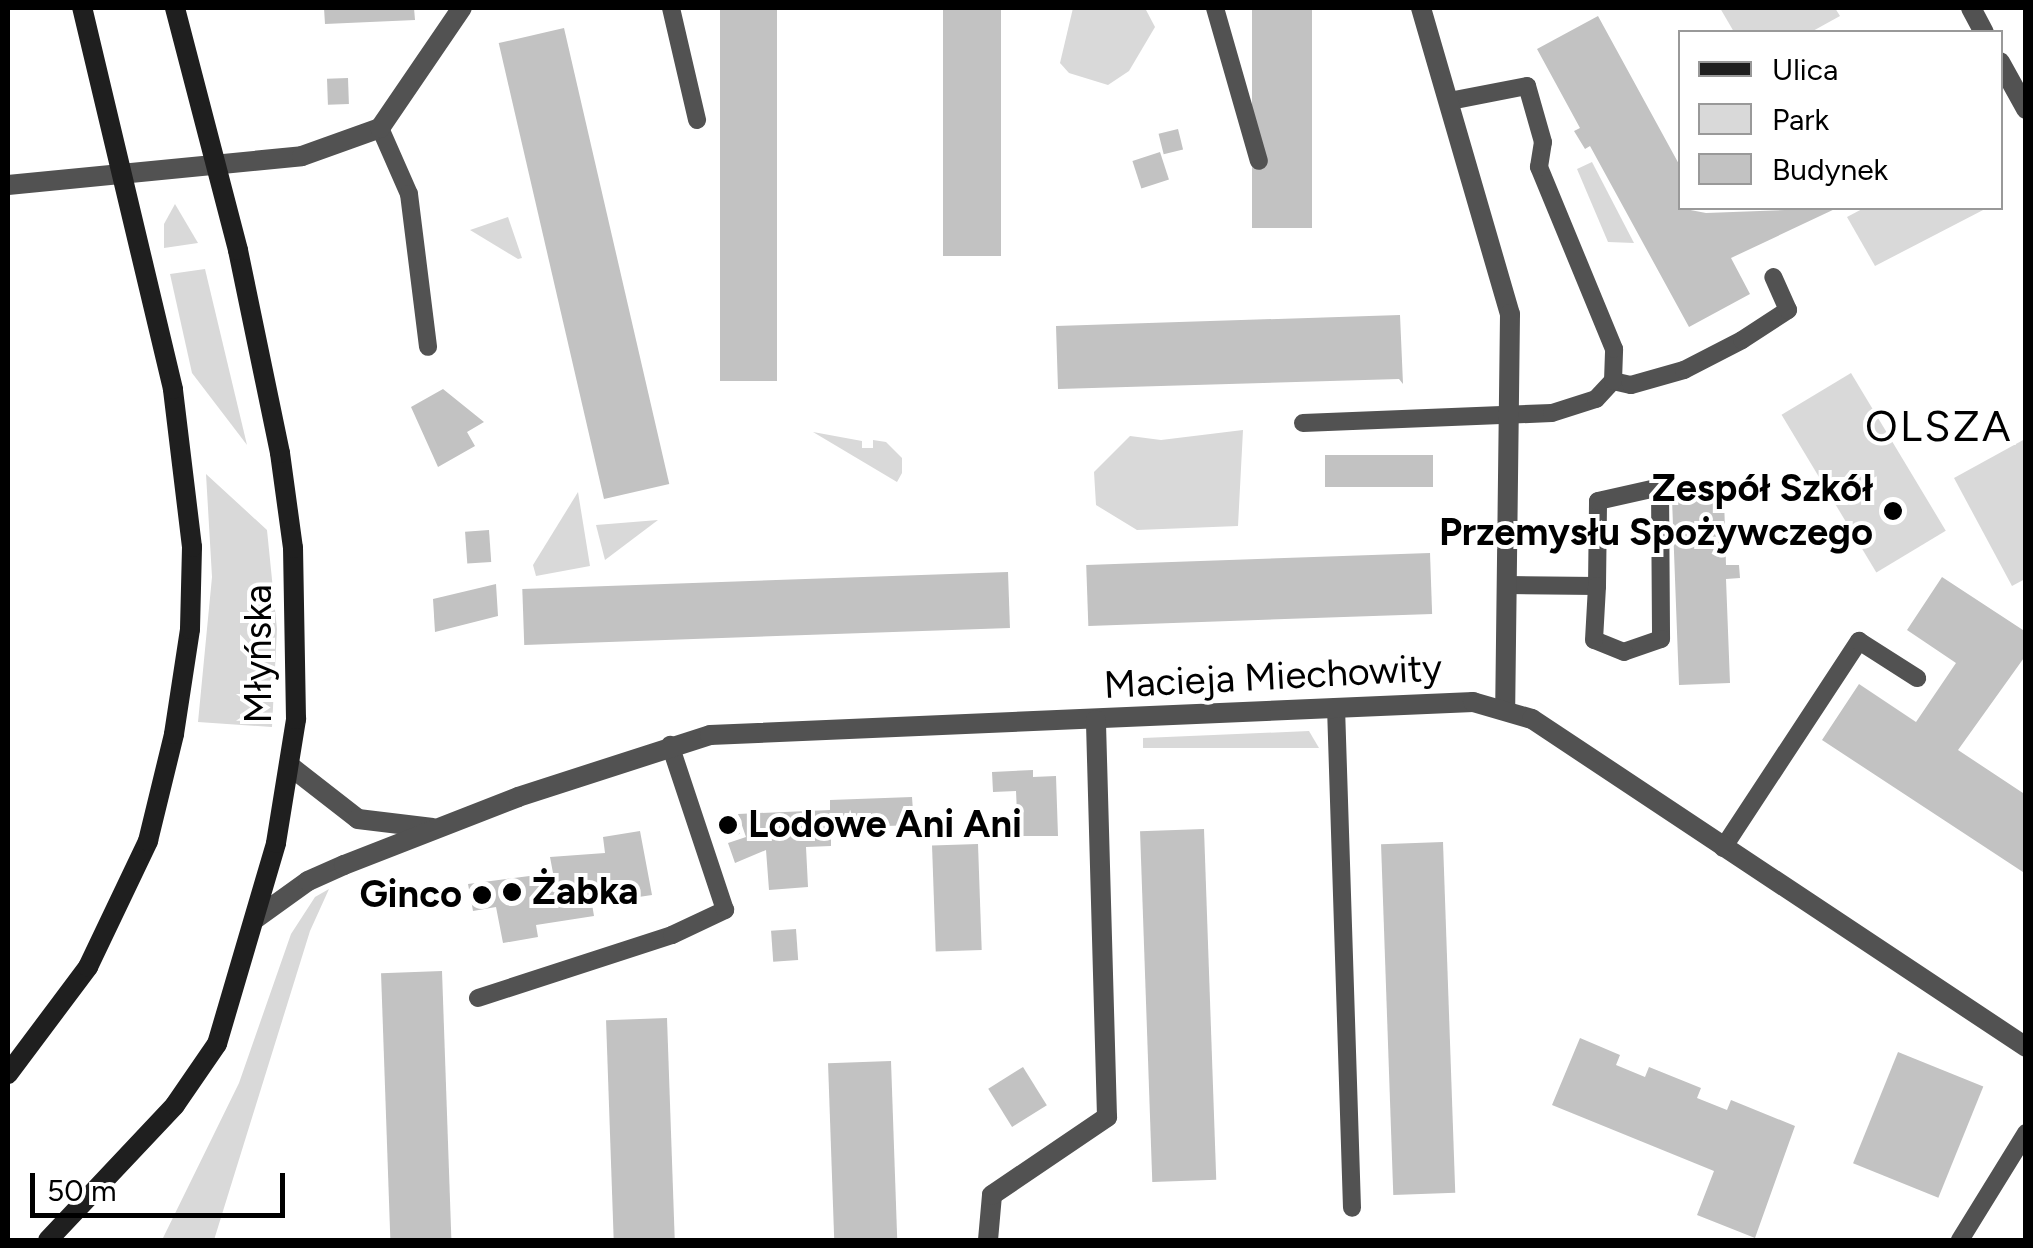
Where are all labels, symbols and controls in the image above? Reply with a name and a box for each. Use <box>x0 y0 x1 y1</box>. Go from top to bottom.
legend <box>1678 30 2003 210</box>
text: Ulica <box>1772 51 1838 88</box>
text: Park <box>1772 101 1829 138</box>
text: Budynek <box>1772 151 1888 188</box>
district label: OLSZA <box>1865 402 2013 452</box>
place label: Zespół Szkół Przemysłu Spożywczego <box>1439 466 1873 556</box>
marker: Zespół Szkół Przemysłu Spożywczego <box>1882 500 1904 522</box>
street label: Młyńska <box>236 584 282 724</box>
street label: Macieja Miechowity <box>1103 645 1443 709</box>
place label: Lodowe Ani Ani <box>748 802 1022 848</box>
marker: Lodowe Ani Ani <box>717 814 739 836</box>
place label: Żabka <box>532 869 639 915</box>
place label: Ginco <box>359 872 462 918</box>
marker: Żabka <box>501 881 523 903</box>
marker: Ginco <box>471 884 493 906</box>
scale bar <box>35 1153 290 1215</box>
text: 50 m <box>47 1172 116 1209</box>

